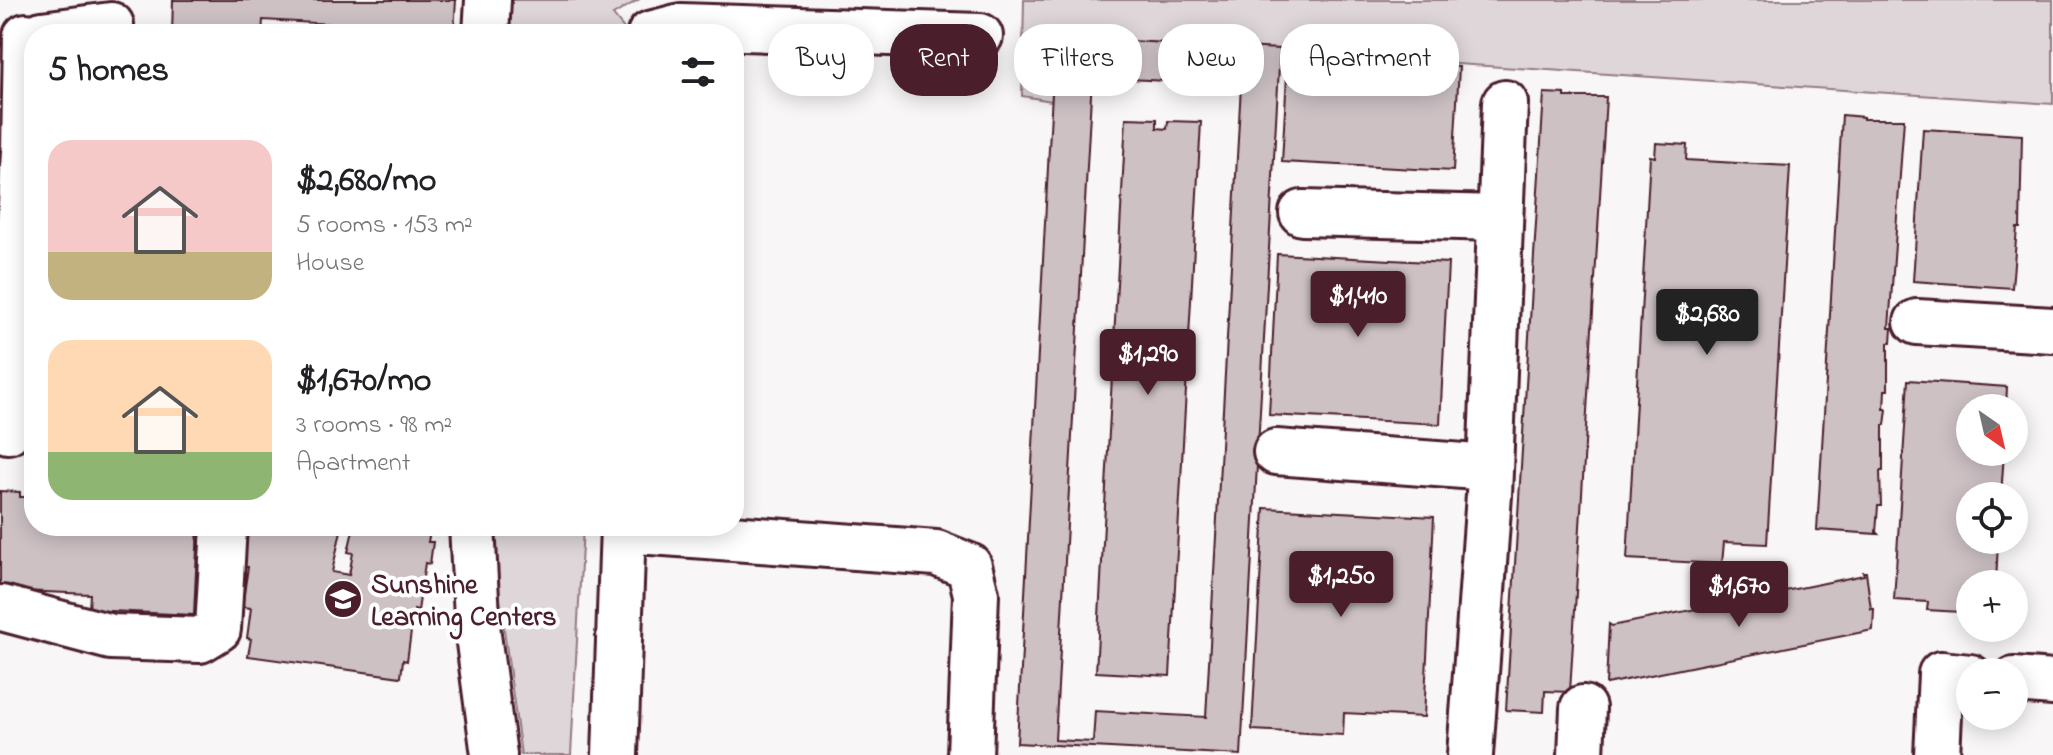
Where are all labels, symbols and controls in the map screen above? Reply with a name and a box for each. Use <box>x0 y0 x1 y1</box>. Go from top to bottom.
chip: Buy <box>768 24 874 96</box>
chip: Rent <box>890 24 998 96</box>
chip: Filters <box>1014 24 1142 96</box>
chip: New <box>1158 24 1264 96</box>
chip: Apartment <box>1280 24 1459 96</box>
text: 5 homes <box>48 47 169 97</box>
icon: filters <box>676 50 720 94</box>
text: $2,680/mo <box>296 157 436 207</box>
icon: home <box>112 172 208 268</box>
text: 5 rooms · 153 m² <box>296 207 473 245</box>
text: House <box>296 245 364 283</box>
pin: $1,410 <box>1293 271 1423 339</box>
text: $1,410 <box>1329 278 1387 316</box>
pin: $2,680 <box>1642 289 1772 357</box>
text: $2,680 <box>1674 296 1740 334</box>
pin: $1,290 <box>1083 329 1213 397</box>
text: $1,290 <box>1118 336 1178 374</box>
text: $1,670/mo <box>296 357 432 407</box>
icon: home <box>112 372 208 468</box>
north arrow <box>1956 394 2028 466</box>
map controls <box>1956 394 2028 730</box>
text: 3 rooms · 98 m² <box>296 407 452 445</box>
text: Apartment <box>296 445 410 483</box>
button: locate <box>1956 482 2028 554</box>
pin: $1,250 <box>1276 551 1406 619</box>
text: $1,250 <box>1307 558 1375 596</box>
pin: $1,670 <box>1674 561 1804 629</box>
place label: Sunshine Learning Centers <box>371 566 557 640</box>
text: $1,670 <box>1708 568 1770 606</box>
button: + <box>1956 570 2028 642</box>
school or university icon: Sunshine Learning Centers <box>322 578 364 620</box>
button: − <box>1956 658 2028 730</box>

